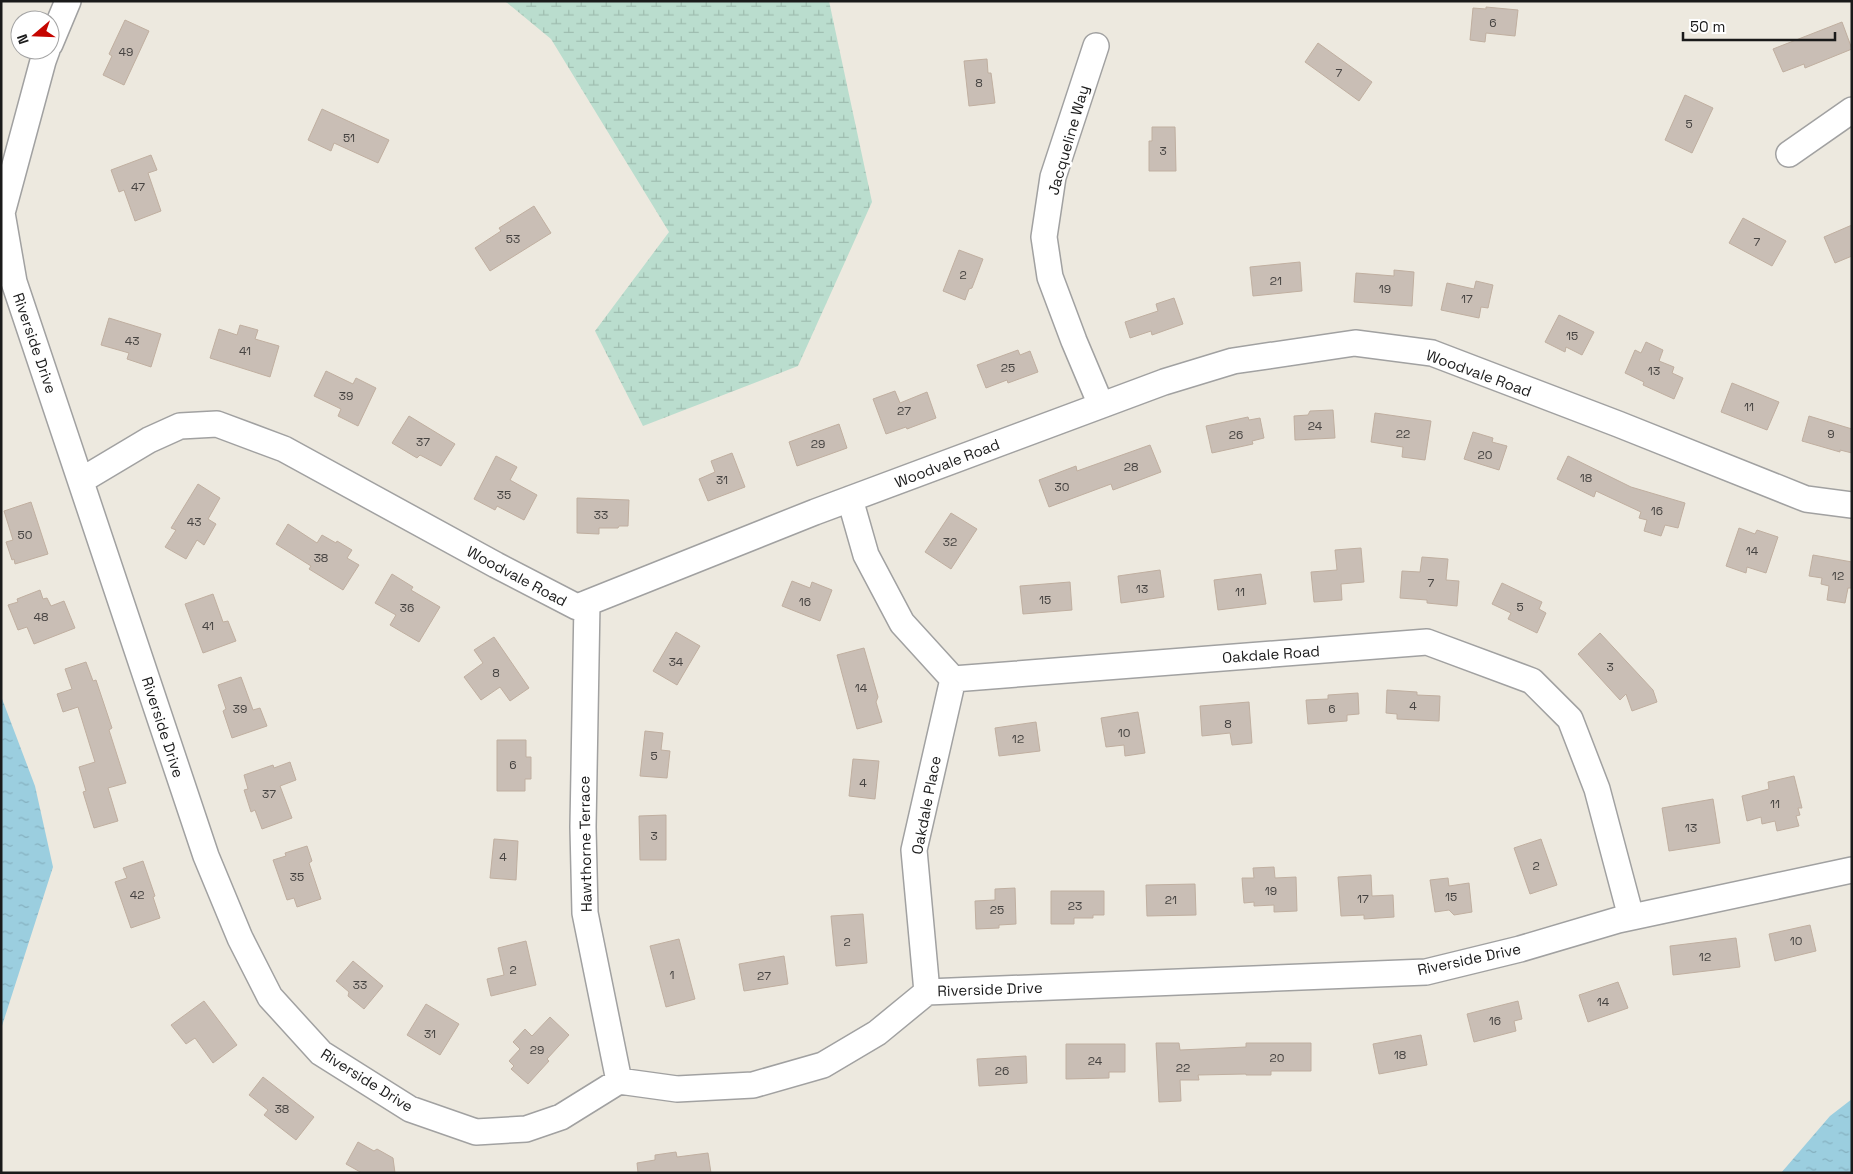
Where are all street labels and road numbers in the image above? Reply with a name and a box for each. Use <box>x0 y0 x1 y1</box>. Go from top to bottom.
street label: Jacqueline Way <box>1043 83 1093 197</box>
street label: Riverside Drive <box>9 290 61 396</box>
street label: Woodvale Road <box>1424 345 1534 401</box>
street label: Woodvale Road <box>892 434 1002 492</box>
street label: Woodvale Road <box>464 542 570 610</box>
street label: Oakdale Road <box>1222 641 1320 667</box>
street label: Riverside Drive <box>138 674 188 780</box>
street label: Oakdale Place <box>907 754 945 856</box>
street label: Hawthorne Terrace <box>574 776 596 912</box>
street label: Riverside Drive <box>1416 939 1523 979</box>
street label: Riverside Drive <box>937 978 1043 1000</box>
street label: Riverside Drive <box>317 1044 417 1116</box>

